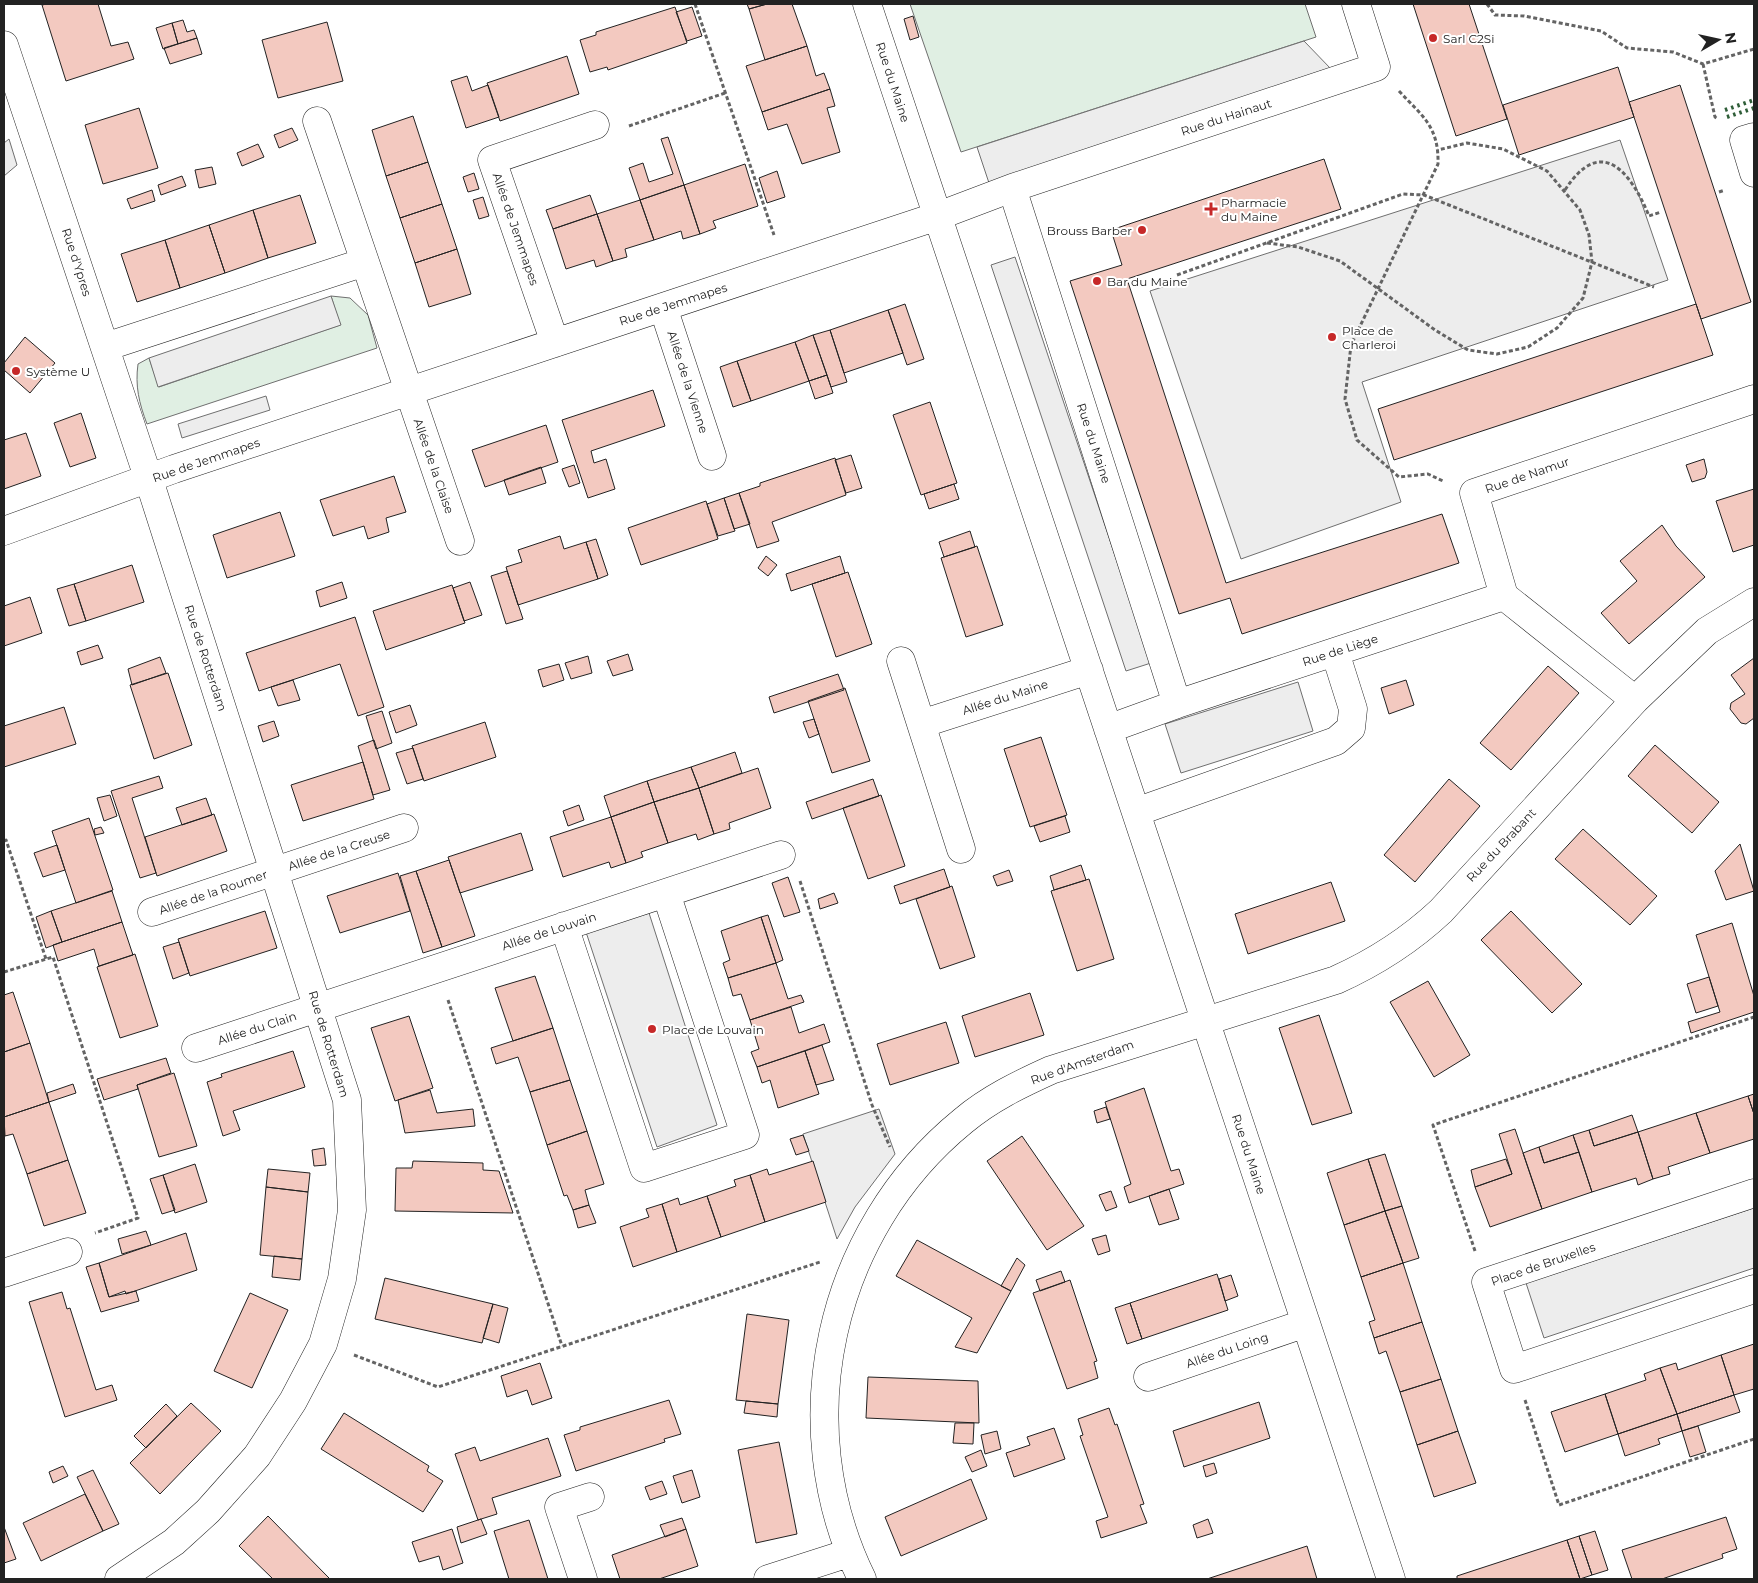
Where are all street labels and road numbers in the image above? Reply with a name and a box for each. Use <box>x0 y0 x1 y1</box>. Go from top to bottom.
street label: Rue du Maine <box>873 40 913 124</box>
street label: Rue du Hainaut <box>1179 95 1273 139</box>
street label: Allée de Jemmapes <box>490 171 542 287</box>
street label: Rue d'Ypres <box>59 226 95 298</box>
street label: Rue de Jemmapes <box>617 279 729 329</box>
street label: Allée de la Vienne <box>664 329 712 435</box>
street label: Rue du Maine <box>1074 401 1114 485</box>
street label: Allée de la Claise <box>411 416 457 516</box>
street label: Rue de Jemmapes <box>150 435 262 485</box>
street label: Rue de Namur <box>1483 454 1571 496</box>
street label: Rue de Rotterdam <box>182 603 230 713</box>
street label: Rue de Liège <box>1300 631 1380 669</box>
street label: Allée du Maine <box>960 676 1050 718</box>
street label: Rue du Brabant <box>1463 805 1539 885</box>
street label: Allée de la Creuse <box>286 826 392 874</box>
street label: Allée de la Roumer <box>157 866 269 918</box>
street label: Allée de Louvain <box>500 909 598 953</box>
street label: Rue de Rotterdam <box>306 989 352 1099</box>
street label: Allée du Clain <box>216 1008 298 1048</box>
street label: Rue d'Amsterdam <box>1028 1036 1136 1088</box>
street label: Rue du Maine <box>1229 1112 1269 1196</box>
street label: Place de Bruxelles <box>1489 1239 1597 1289</box>
street label: Allée du Loing <box>1184 1329 1270 1371</box>

